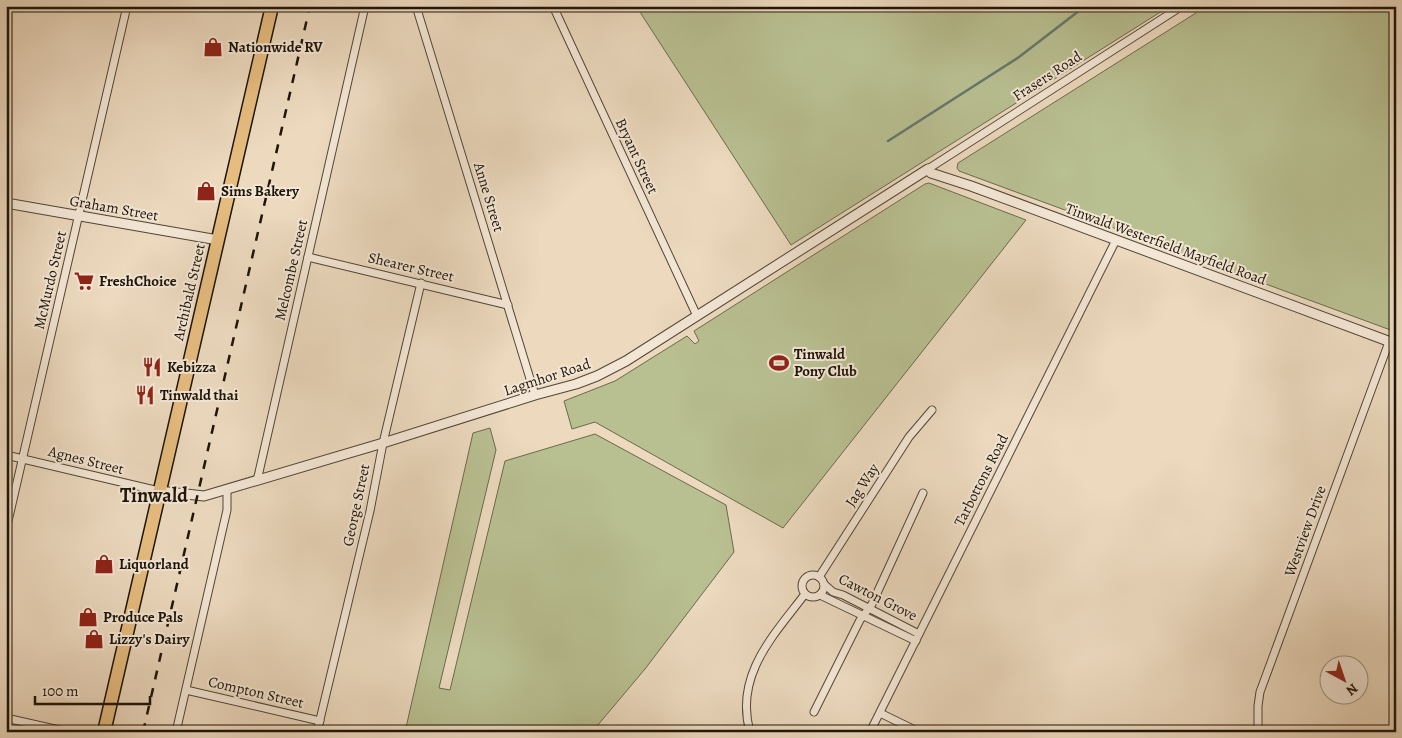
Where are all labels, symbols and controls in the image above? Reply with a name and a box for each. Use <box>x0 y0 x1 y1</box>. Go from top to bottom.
shop icon: Nationwide RV <box>202 36 224 58</box>
place label: Nationwide RV <box>228 37 323 57</box>
street label: Frasers Road <box>1009 46 1086 106</box>
street label: Bryant Street <box>611 115 663 197</box>
street label: Anne Street <box>469 159 509 234</box>
shop icon: Sims Bakery <box>195 180 217 202</box>
place label: Sims Bakery <box>221 181 300 201</box>
street label: Graham Street <box>68 190 160 226</box>
street label: Tinwald Westerfield Mayfield Road <box>1063 198 1270 290</box>
street label: Melcombe Street <box>270 217 312 322</box>
street label: McMurdo Street <box>29 229 71 331</box>
street label: Archibald Street <box>168 242 210 343</box>
street label: Shearer Street <box>366 247 456 287</box>
supermarket icon: FreshChoice <box>73 270 95 292</box>
place label: FreshChoice <box>99 271 177 291</box>
place label: Tinwald Pony Club <box>794 344 857 381</box>
sports icon: Tinwald Pony Club <box>768 352 790 374</box>
street label: Lagmhor Road <box>501 353 594 400</box>
restaurant icon: Kebizza <box>141 356 163 378</box>
place label: Kebizza <box>167 357 217 377</box>
restaurant icon: Tinwald thai <box>134 384 156 406</box>
place label: Tinwald thai <box>160 385 239 405</box>
street label: Tarbottons Road <box>949 430 1013 530</box>
street label: Agnes Street <box>45 441 126 479</box>
street label: Jag Way <box>841 459 884 511</box>
street label: George Street <box>338 462 374 548</box>
district label: Tinwald <box>120 482 188 509</box>
street label: Westview Drive <box>1279 482 1331 580</box>
shop icon: Liquorland <box>93 553 115 575</box>
place label: Liquorland <box>119 554 190 574</box>
street label: Cawton Grove <box>835 569 921 626</box>
shop icon: Produce Pals <box>77 606 99 628</box>
place label: Produce Pals <box>103 607 183 627</box>
shop icon: Lizzy's Dairy <box>83 628 105 650</box>
place label: Lizzy's Dairy <box>109 629 190 649</box>
north arrow <box>1320 656 1370 706</box>
street label: Compton Street <box>206 671 306 713</box>
scale bar <box>35 673 150 705</box>
text: N <box>1342 679 1362 700</box>
text: 100 m <box>42 681 79 701</box>

